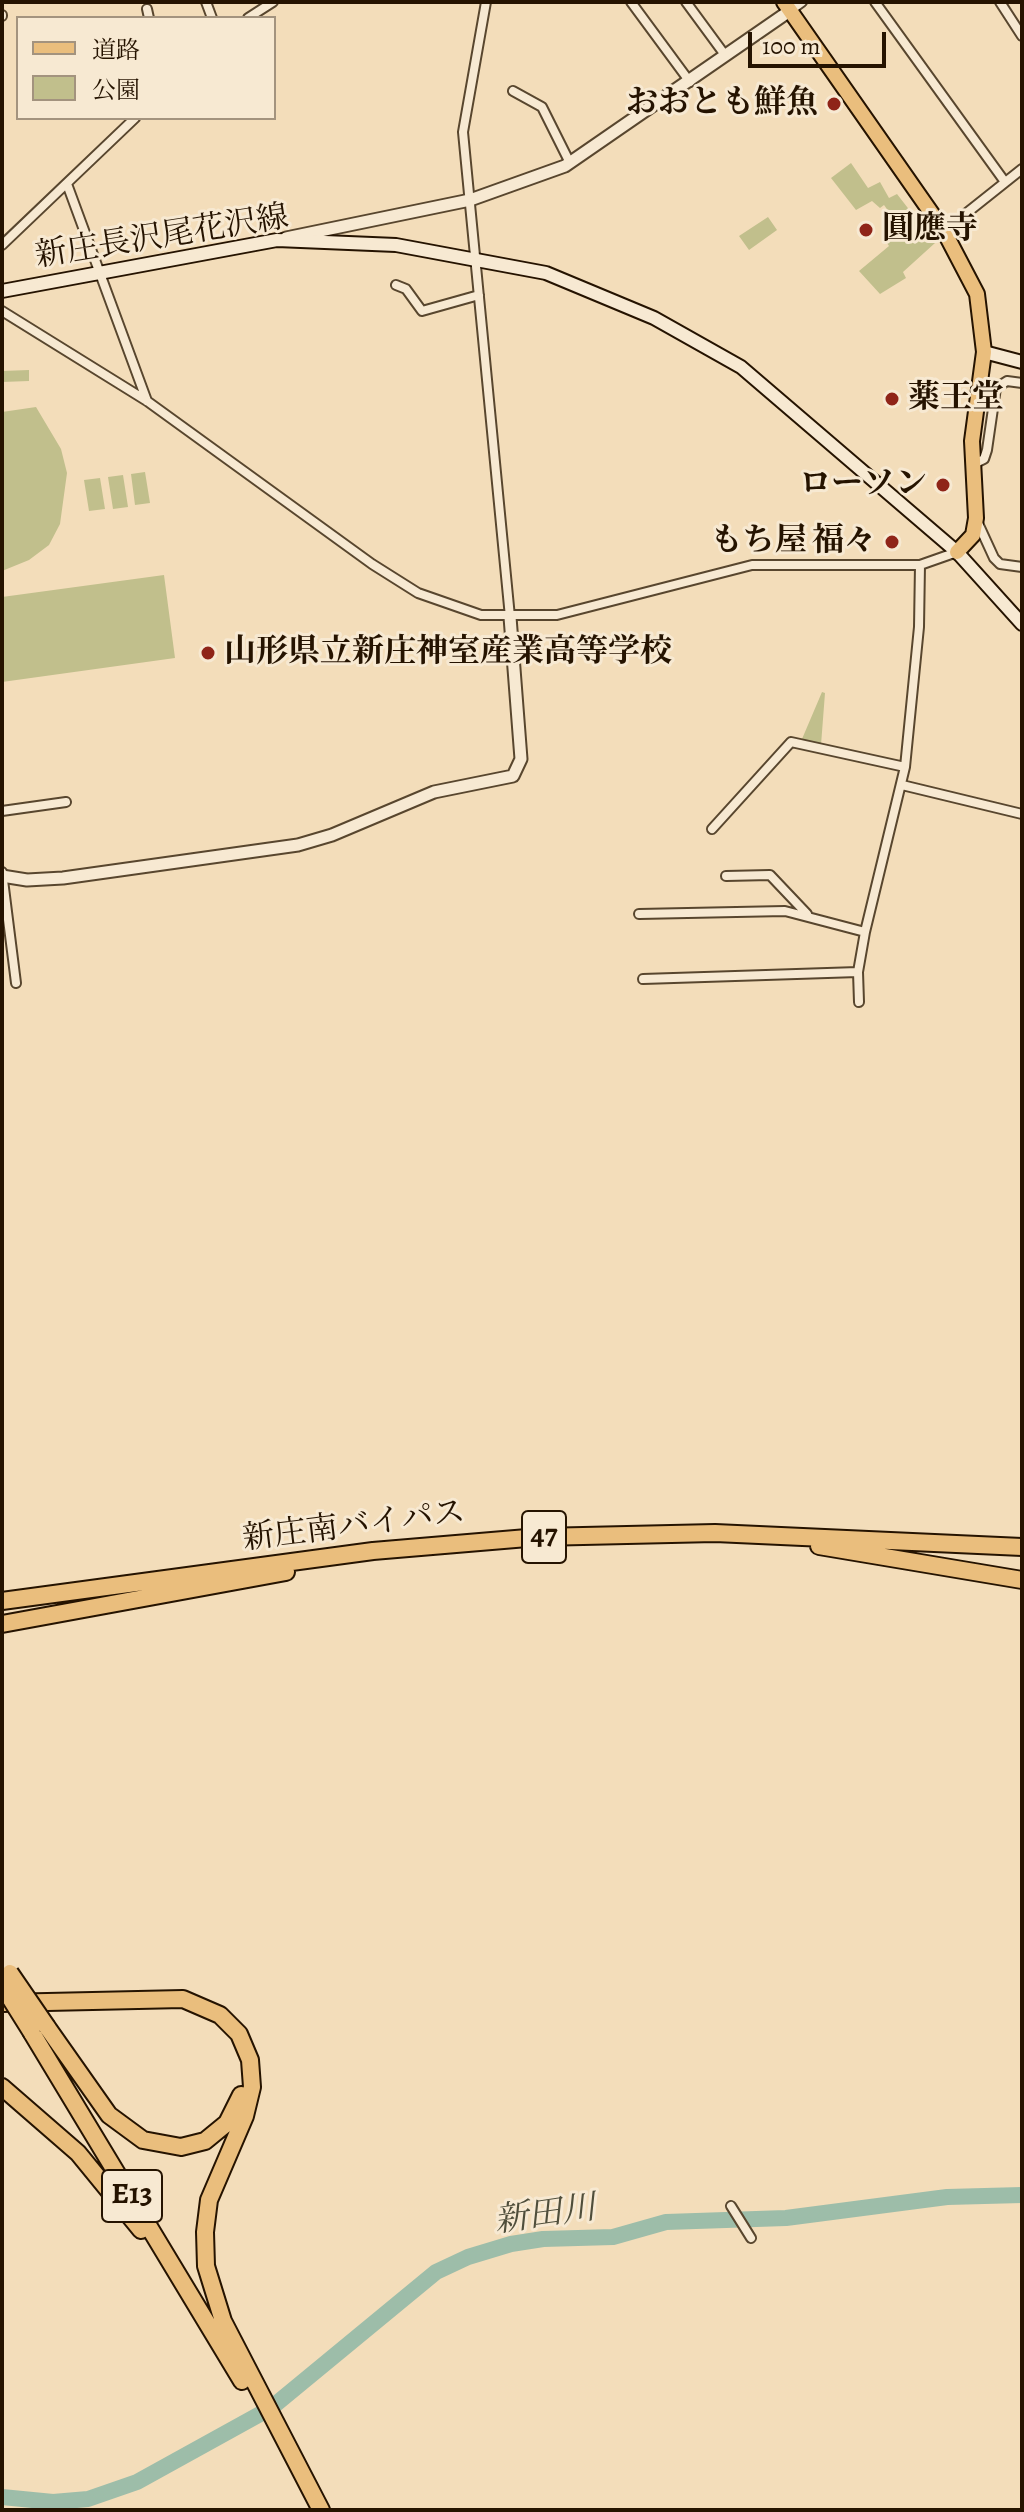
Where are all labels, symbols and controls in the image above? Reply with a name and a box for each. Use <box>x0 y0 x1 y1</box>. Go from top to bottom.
legend <box>16 16 276 120</box>
scale bar <box>752 16 890 66</box>
text: 100 m <box>762 30 821 62</box>
text: 道路 <box>92 34 140 66</box>
text: 公園 <box>92 74 140 106</box>
place label: おおとも鮮魚 <box>626 85 818 123</box>
marker: おおとも鮮魚 <box>825 95 843 113</box>
street label: 新庄長沢尾花沢線 <box>33 199 291 277</box>
place label: 圓應寺 <box>882 211 978 249</box>
marker: 圓應寺 <box>857 221 875 239</box>
place label: 薬王堂 <box>908 380 1004 418</box>
marker: 薬王堂 <box>883 390 901 408</box>
place label: ローソン <box>799 466 927 504</box>
marker: ローソン <box>934 476 952 494</box>
place label: もち屋 福々 <box>710 523 876 561</box>
marker: もち屋 福々 <box>883 533 901 551</box>
place label: 山形県立新庄神室産業高等学校 <box>224 634 672 672</box>
marker: 山形県立新庄神室産業高等学校 <box>199 644 217 662</box>
street label: 新庄南バイパス <box>240 1494 468 1560</box>
road number: 47 <box>522 1511 566 1563</box>
road number: E13 <box>102 2170 162 2222</box>
water label: 新田川 <box>492 2189 598 2243</box>

